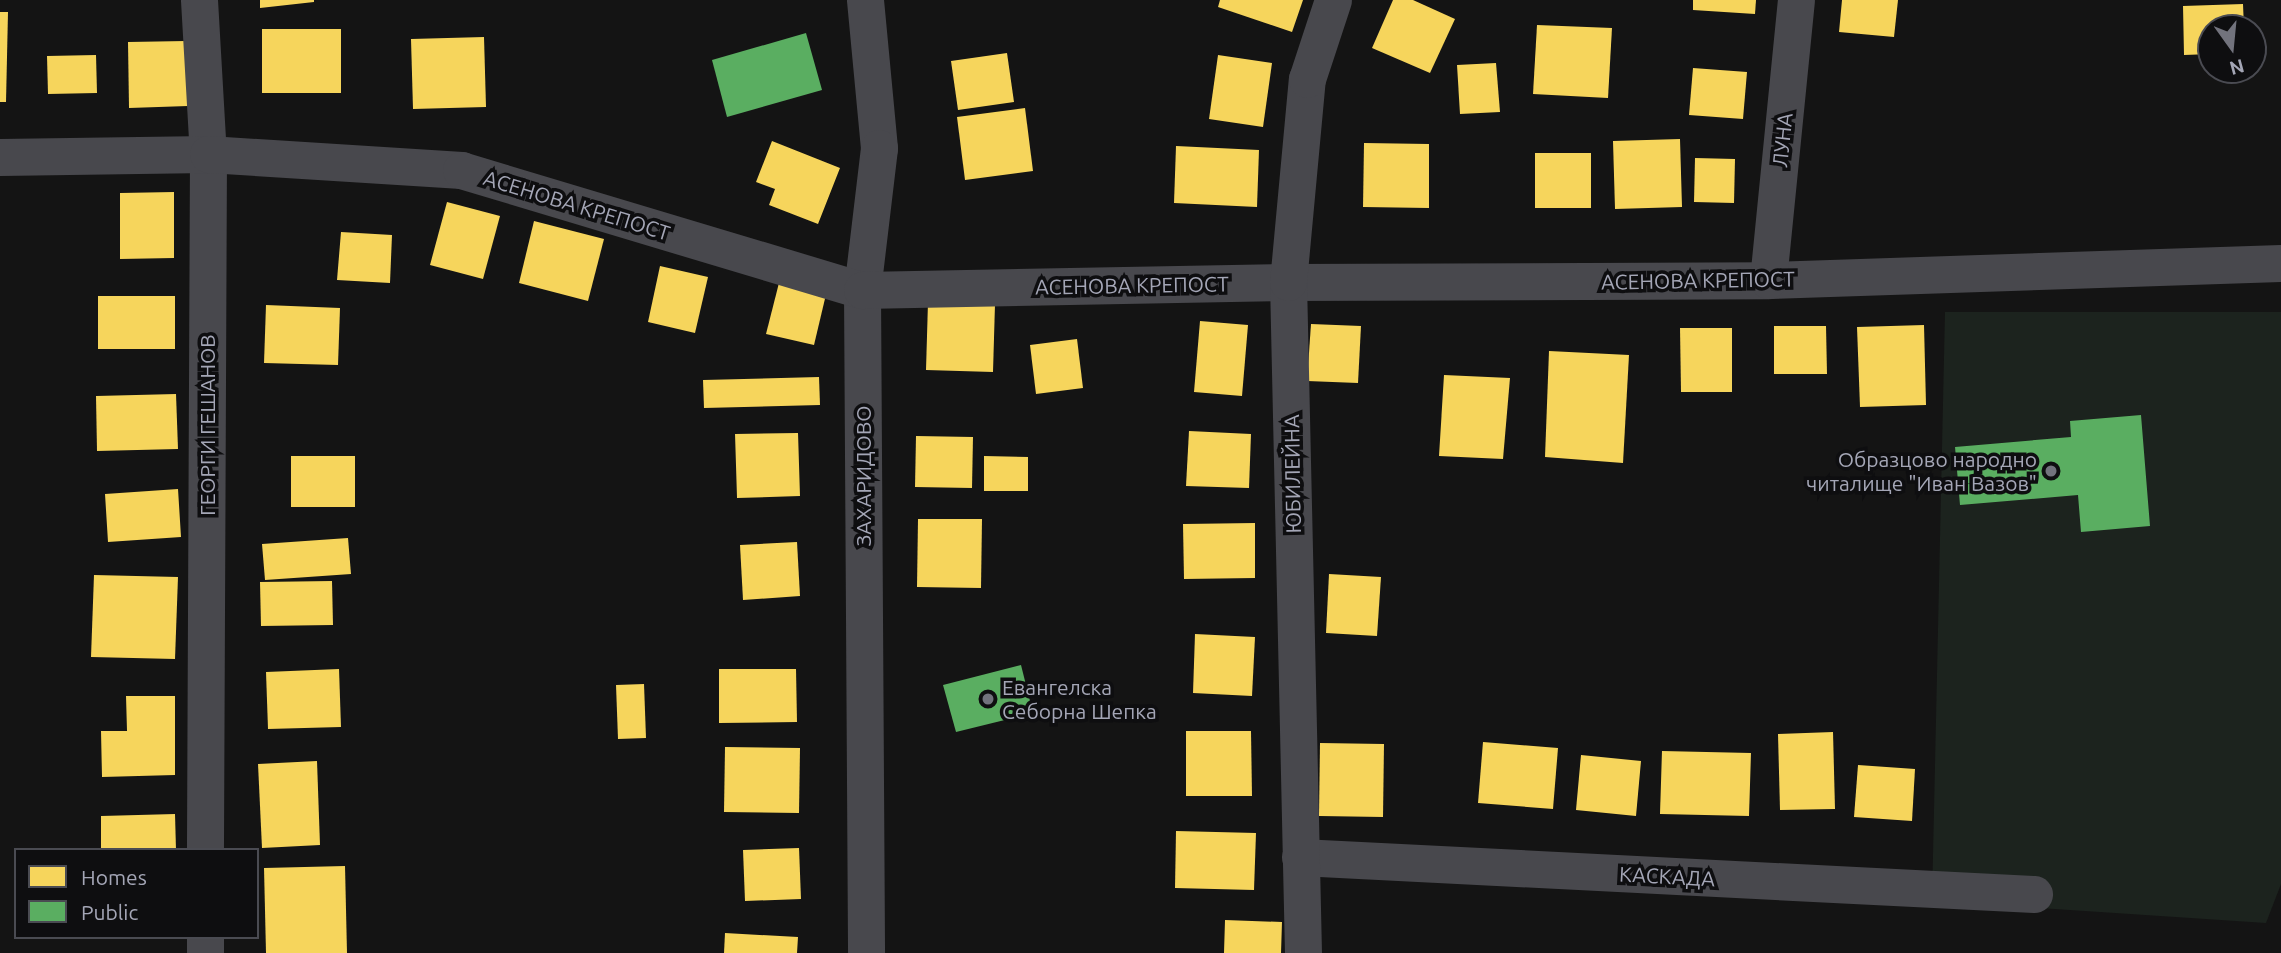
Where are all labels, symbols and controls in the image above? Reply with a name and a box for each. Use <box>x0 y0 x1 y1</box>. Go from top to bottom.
north arrow <box>2197 14 2267 84</box>
text: N <box>2227 55 2247 80</box>
street label: ЛУНА <box>1767 112 1797 168</box>
street label: АСЕНОВА КРЕПОСТ <box>481 165 673 245</box>
street label: АСЕНОВА КРЕПОСТ <box>1601 266 1795 294</box>
street label: АСЕНОВА КРЕПОСТ <box>1035 271 1229 299</box>
street label: ГЕОРГИ ГЕШАНОВ <box>194 334 220 516</box>
street label: ЗАХАРИДОВО <box>850 405 876 547</box>
street label: ЮБИЛЕЙНА <box>1278 414 1306 534</box>
place label: Образцово народно читалище "Иван Вазов" <box>1806 446 2037 496</box>
marker: Образцово народно читалище "Иван Вазов" <box>2043 463 2059 479</box>
place label: Евангелска Себорна Шепка <box>1002 674 1157 724</box>
marker: Евангелска Себорна Шепка <box>980 691 996 707</box>
legend <box>14 848 259 939</box>
street label: КАСКАДА <box>1618 861 1716 891</box>
text: Homes <box>81 865 147 889</box>
text: Public <box>81 900 138 924</box>

